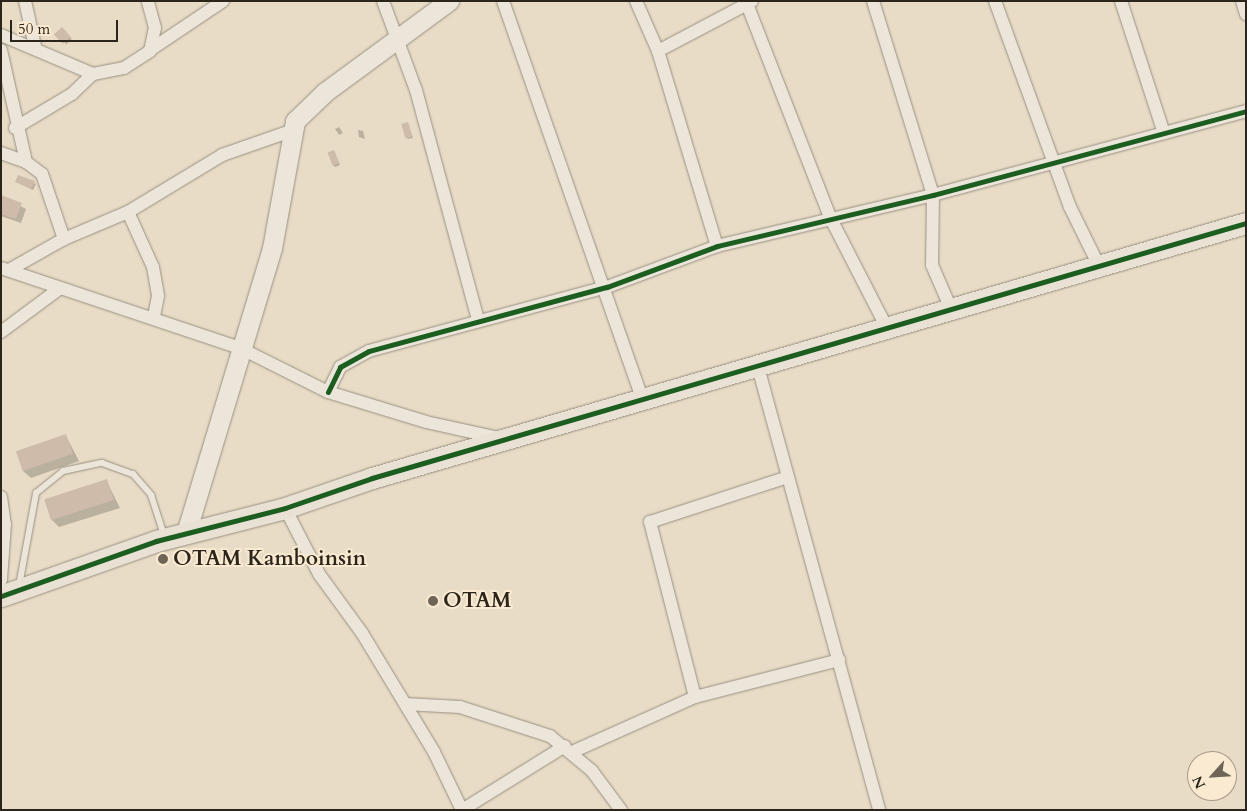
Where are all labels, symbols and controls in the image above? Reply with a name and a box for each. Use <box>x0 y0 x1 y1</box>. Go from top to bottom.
scale bar <box>12 10 120 42</box>
text: 50 m <box>18 19 50 39</box>
place label: OTAM Kamboinsin <box>173 546 366 572</box>
marker: OTAM Kamboinsin <box>157 553 169 565</box>
place label: OTAM <box>443 588 511 614</box>
marker: OTAM <box>427 595 439 607</box>
north arrow <box>1187 751 1237 801</box>
text: N <box>1188 773 1210 792</box>

